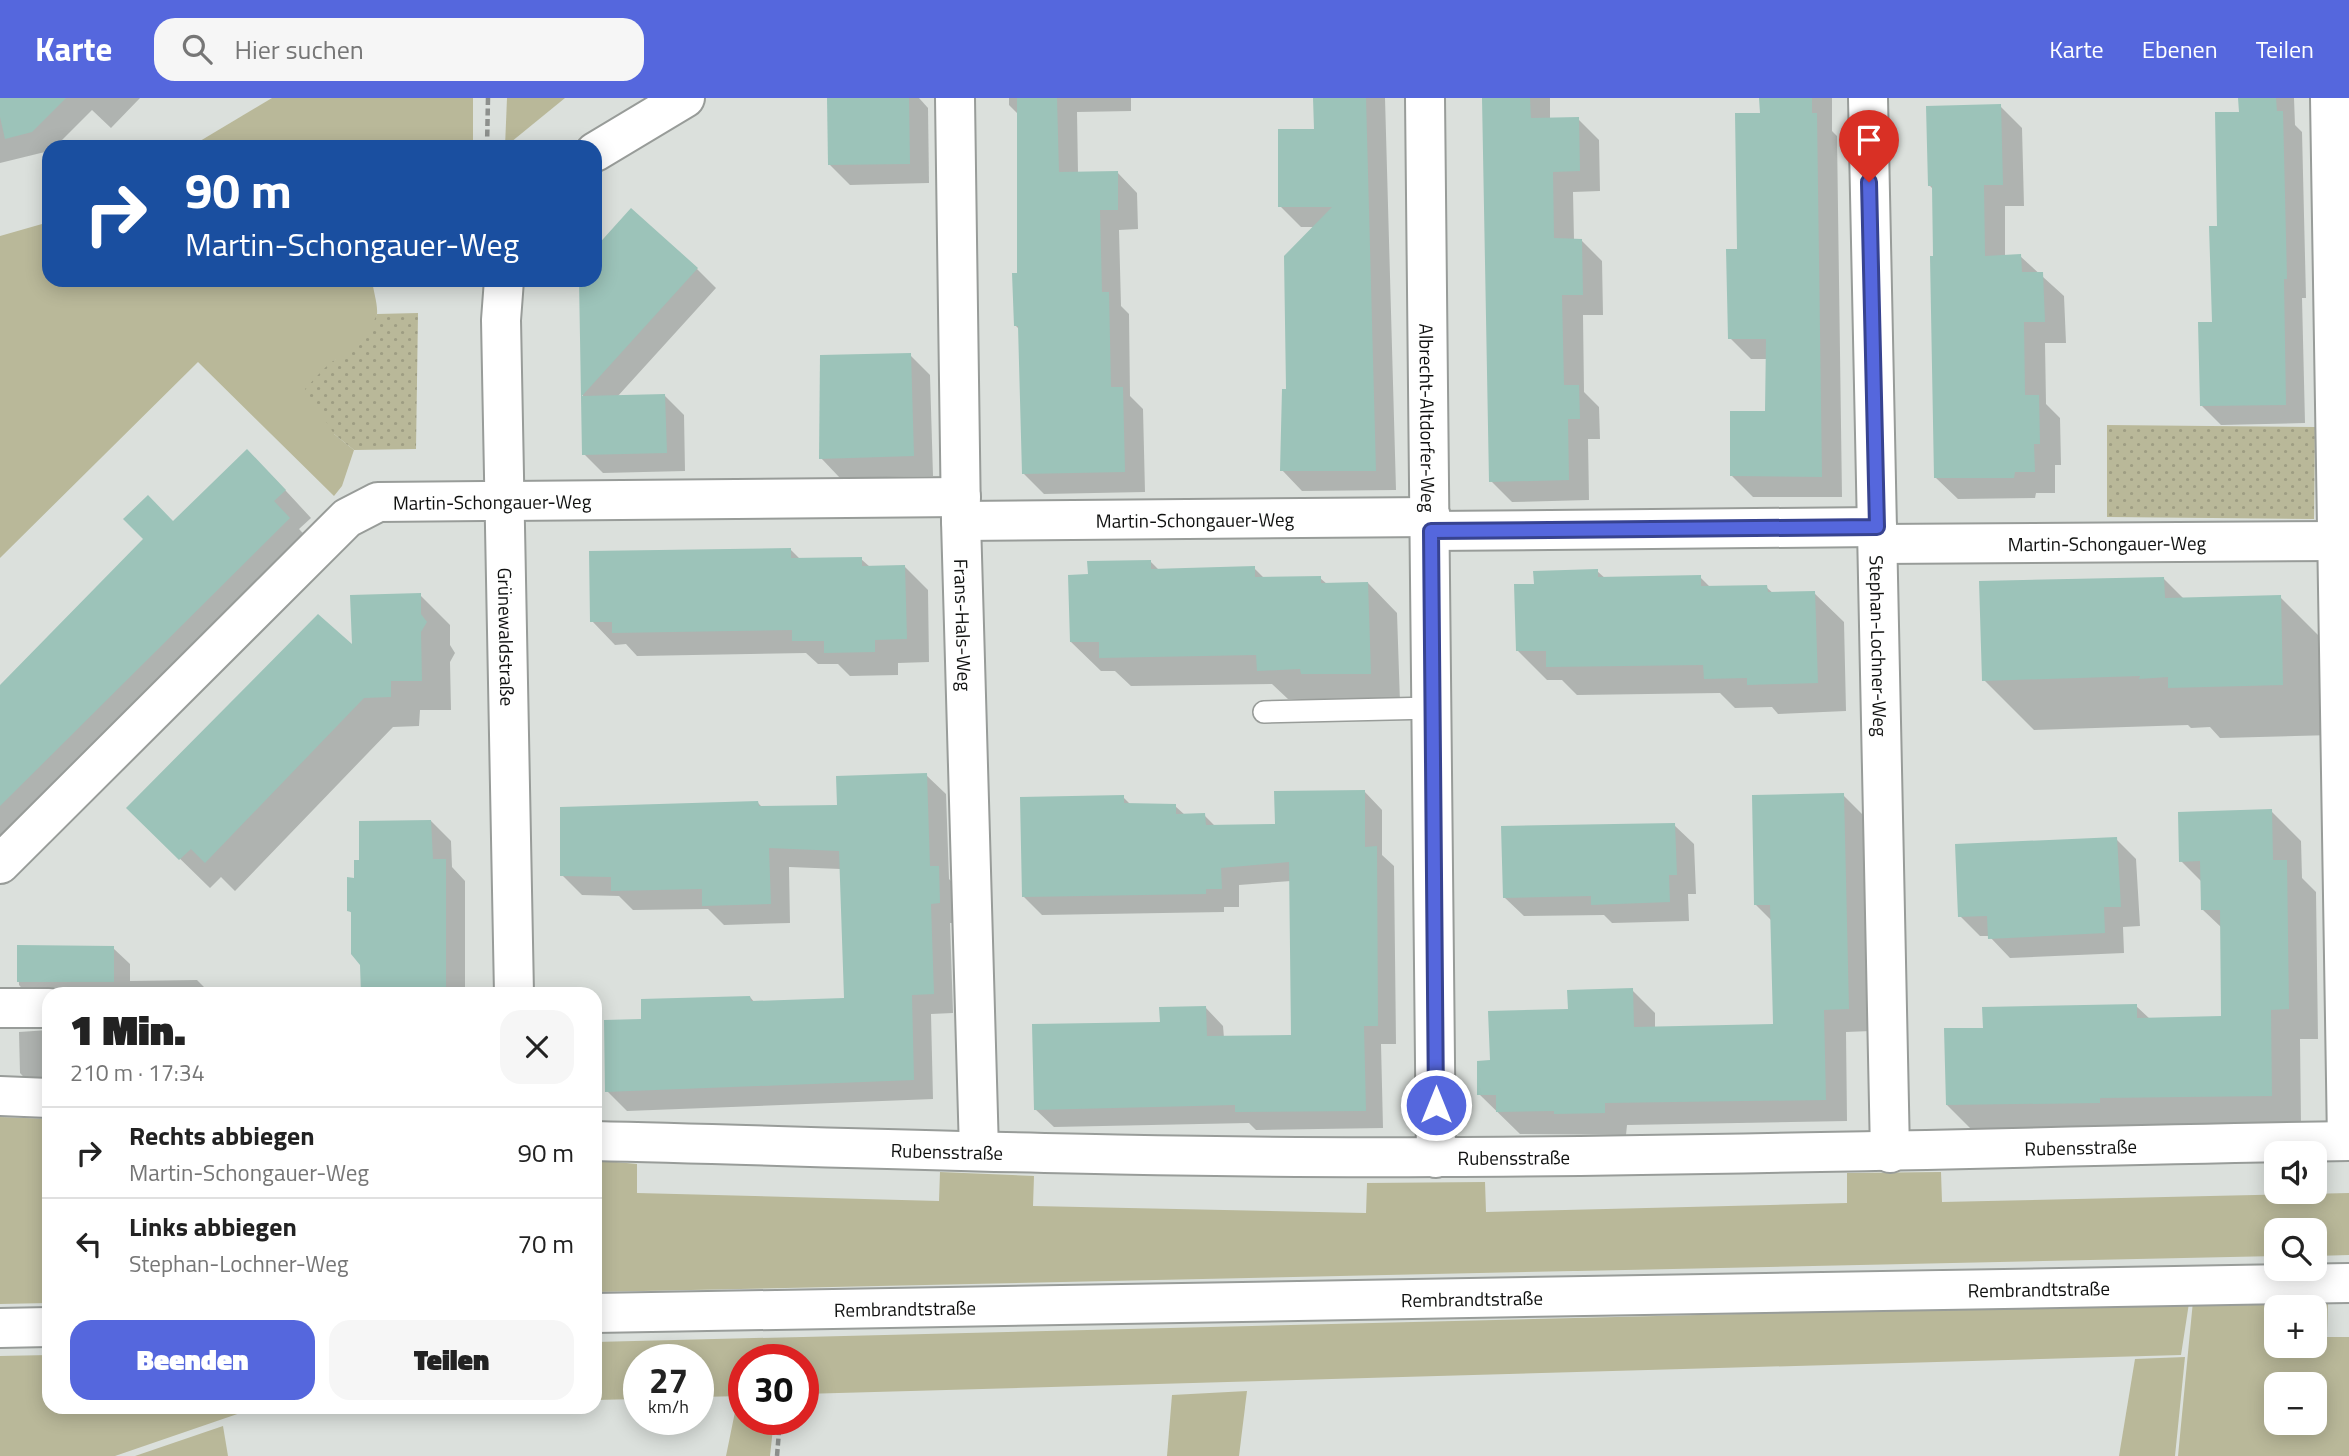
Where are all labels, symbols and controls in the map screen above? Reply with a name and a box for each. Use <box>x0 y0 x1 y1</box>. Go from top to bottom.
search box <box>154 18 644 81</box>
text: Karte <box>35 24 112 74</box>
icon: search <box>178 30 216 68</box>
text: Hier suchen <box>234 30 364 69</box>
text: Karte <box>2049 31 2104 67</box>
text: Ebenen <box>2142 31 2218 67</box>
text: Teilen <box>2256 31 2314 67</box>
pin <box>1839 110 1899 182</box>
icon: arrive <box>1850 121 1888 159</box>
text: 90 m <box>185 152 292 227</box>
icon: right <box>70 168 161 259</box>
text: Martin-Schongauer-Weg <box>185 220 519 268</box>
street label: Albrecht-Altdorfer-Weg <box>1413 323 1444 513</box>
street label: Martin-Schongauer-Weg <box>393 486 592 516</box>
street label: Martin-Schongauer-Weg <box>1096 504 1295 534</box>
street label: Martin-Schongauer-Weg <box>2008 527 2207 558</box>
street label: Stephan-Lochner-Weg <box>1863 555 1896 737</box>
street label: Frans-Hals-Weg <box>948 558 980 692</box>
street label: Grünewaldstraße <box>491 567 523 706</box>
text: 1 Min. <box>70 997 186 1061</box>
button: close <box>500 1010 574 1084</box>
text: 210 m · 17:34 <box>70 1055 205 1090</box>
position arrow <box>1399 1068 1473 1142</box>
text: Rechts abbiegen <box>129 1116 315 1155</box>
street label: Rubensstraße <box>2024 1131 2137 1162</box>
text: 90 m <box>517 1133 574 1172</box>
icon: right <box>70 1134 108 1172</box>
street label: Rubensstraße <box>890 1135 1003 1167</box>
map controls <box>2264 1141 2327 1435</box>
button: sound <box>2264 1141 2327 1204</box>
street label: Rubensstraße <box>1457 1142 1570 1171</box>
text: Martin-Schongauer-Weg <box>129 1155 369 1190</box>
text: Links abbiegen <box>129 1207 297 1246</box>
button: search <box>2264 1218 2327 1281</box>
text: 70 m <box>517 1224 574 1263</box>
icon: left <box>70 1225 108 1263</box>
text: Stephan-Lochner-Weg <box>129 1246 349 1281</box>
street label: Rembrandtstraße <box>1967 1273 2110 1304</box>
street label: Rembrandtstraße <box>1401 1282 1543 1314</box>
street label: Rembrandtstraße <box>834 1292 976 1323</box>
button: + <box>2264 1295 2327 1358</box>
button: Beenden <box>70 1320 315 1400</box>
button: Teilen <box>329 1320 574 1400</box>
speed limit sign: 30 <box>728 1344 819 1435</box>
text: 27 <box>649 1353 688 1407</box>
button: − <box>2264 1372 2327 1435</box>
text: km/h <box>648 1393 689 1420</box>

